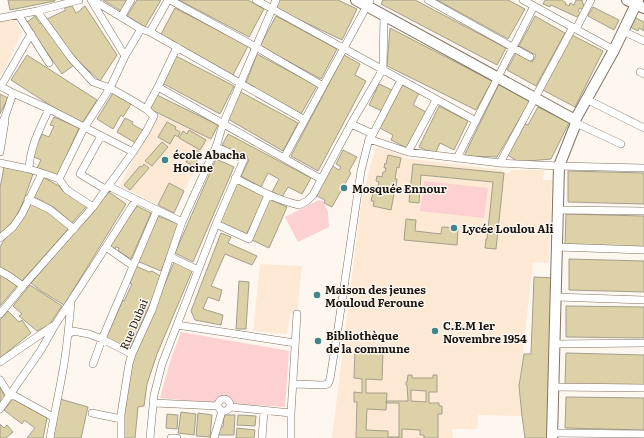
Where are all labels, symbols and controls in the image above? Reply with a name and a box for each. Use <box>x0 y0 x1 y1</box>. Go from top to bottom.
place label: école Abacha Hocine <box>173 146 246 175</box>
marker: école Abacha Hocine <box>160 155 170 165</box>
place label: Mosquée Ennour <box>352 180 447 196</box>
marker: Mosquée Ennour <box>339 183 349 193</box>
place label: Lycée Loulou Ali <box>462 220 554 236</box>
marker: Lycée Loulou Ali <box>449 223 459 233</box>
place label: Maison des jeunes Mouloud Feroune <box>325 281 426 310</box>
marker: Maison des jeunes Mouloud Feroune <box>312 290 322 300</box>
street label: Rue Dubai <box>115 296 151 352</box>
place label: C.E.M 1er Novembre 1954 <box>443 317 527 346</box>
marker: C.E.M 1er Novembre 1954 <box>430 326 440 336</box>
place label: Bibliothèque de la commune <box>326 327 410 356</box>
marker: Bibliothèque de la commune <box>313 336 323 346</box>

